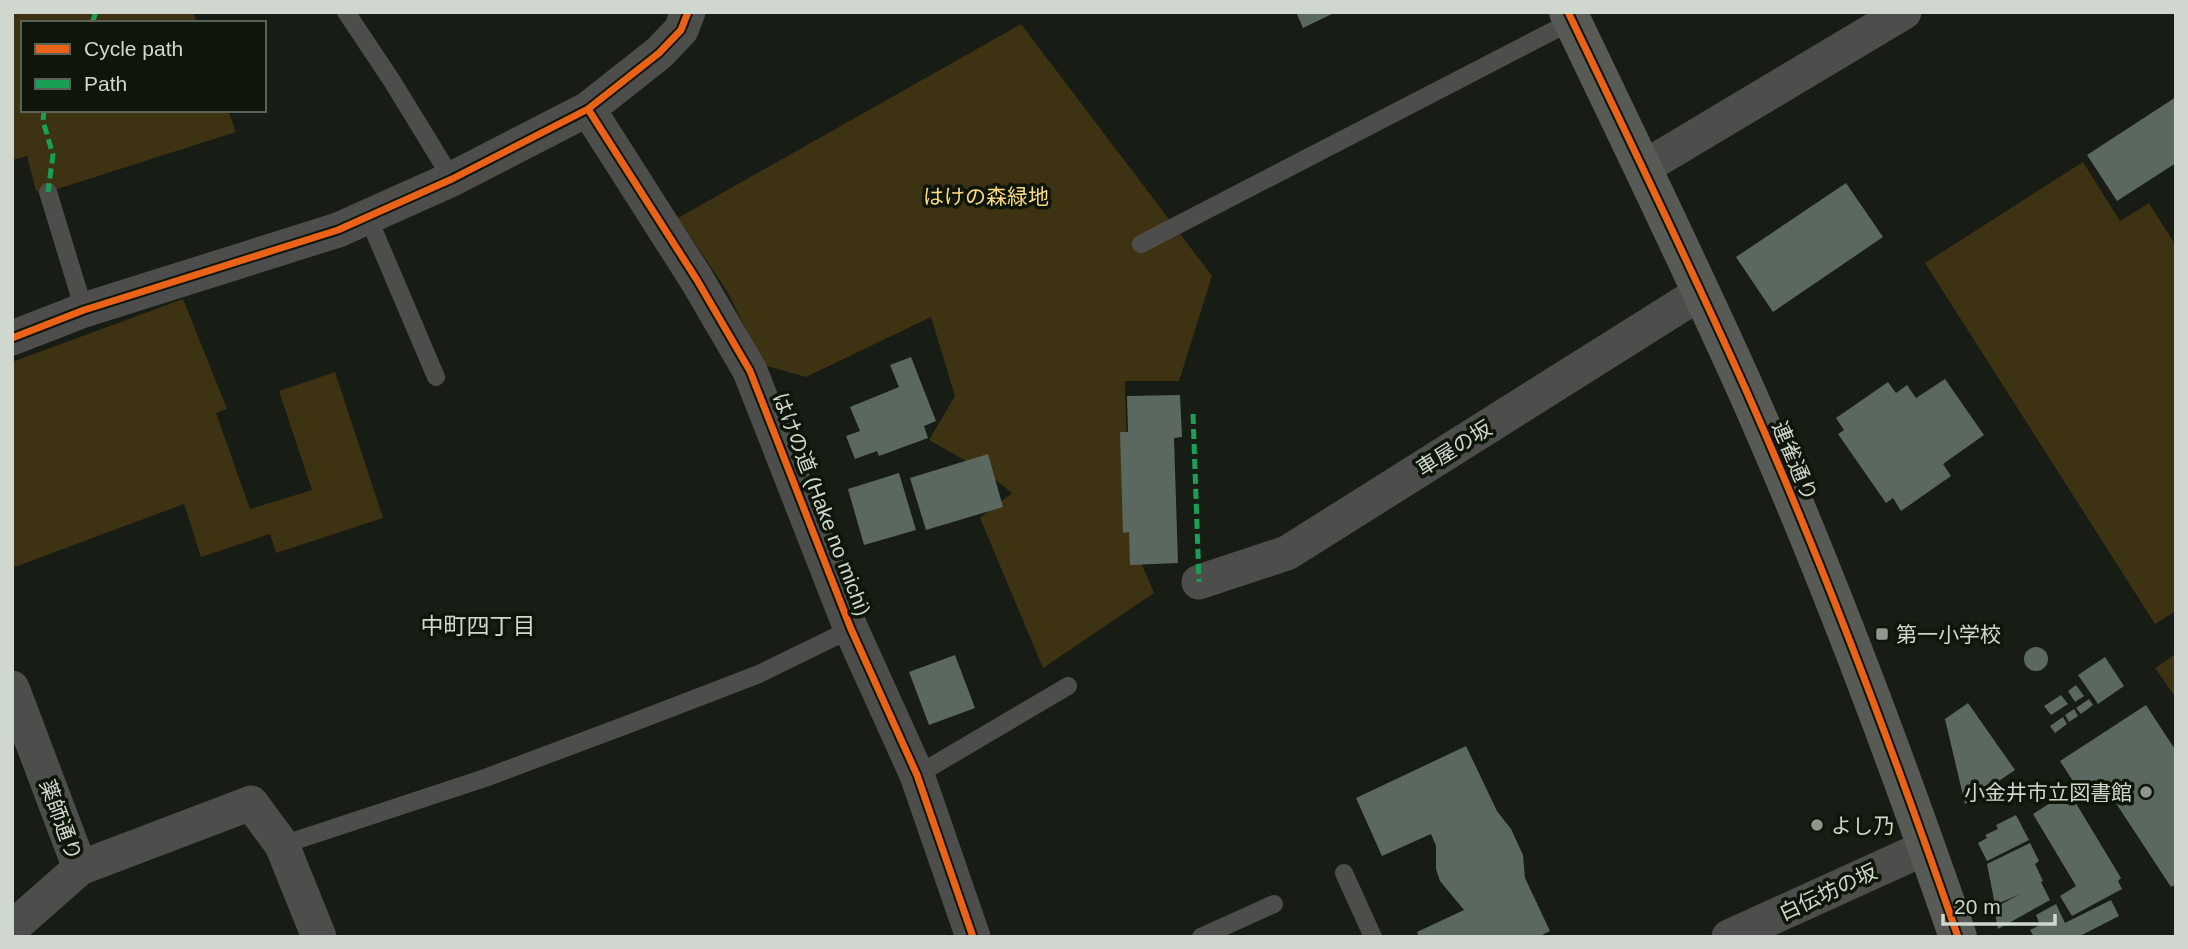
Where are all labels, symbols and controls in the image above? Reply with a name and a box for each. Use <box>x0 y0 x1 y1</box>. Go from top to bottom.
legend <box>21 21 266 112</box>
text: Cycle path <box>84 37 183 60</box>
text: Path <box>84 72 127 95</box>
park label: はけの森緑地 <box>923 185 1049 208</box>
street label: はけの道 (Hake no michi) <box>769 389 875 619</box>
street label: 車屋の坂 <box>1412 416 1496 480</box>
street label: 連雀通り <box>1768 418 1822 504</box>
district label: 中町四丁目 <box>421 613 536 639</box>
place label: 第一小学校 <box>1896 623 2001 646</box>
marker: 第一小学校 <box>1874 626 1890 642</box>
street label: 薬師通り <box>36 777 86 863</box>
place label: 小金井市立図書館 <box>1964 781 2132 804</box>
marker: 小金井市立図書館 <box>2138 784 2154 800</box>
place label: よし乃 <box>1831 814 1894 837</box>
marker: よし乃 <box>1809 817 1825 833</box>
street label: 白伝坊の坂 <box>1776 859 1880 925</box>
scale bar <box>1943 883 2055 927</box>
text: 20 m <box>1954 895 2001 918</box>

